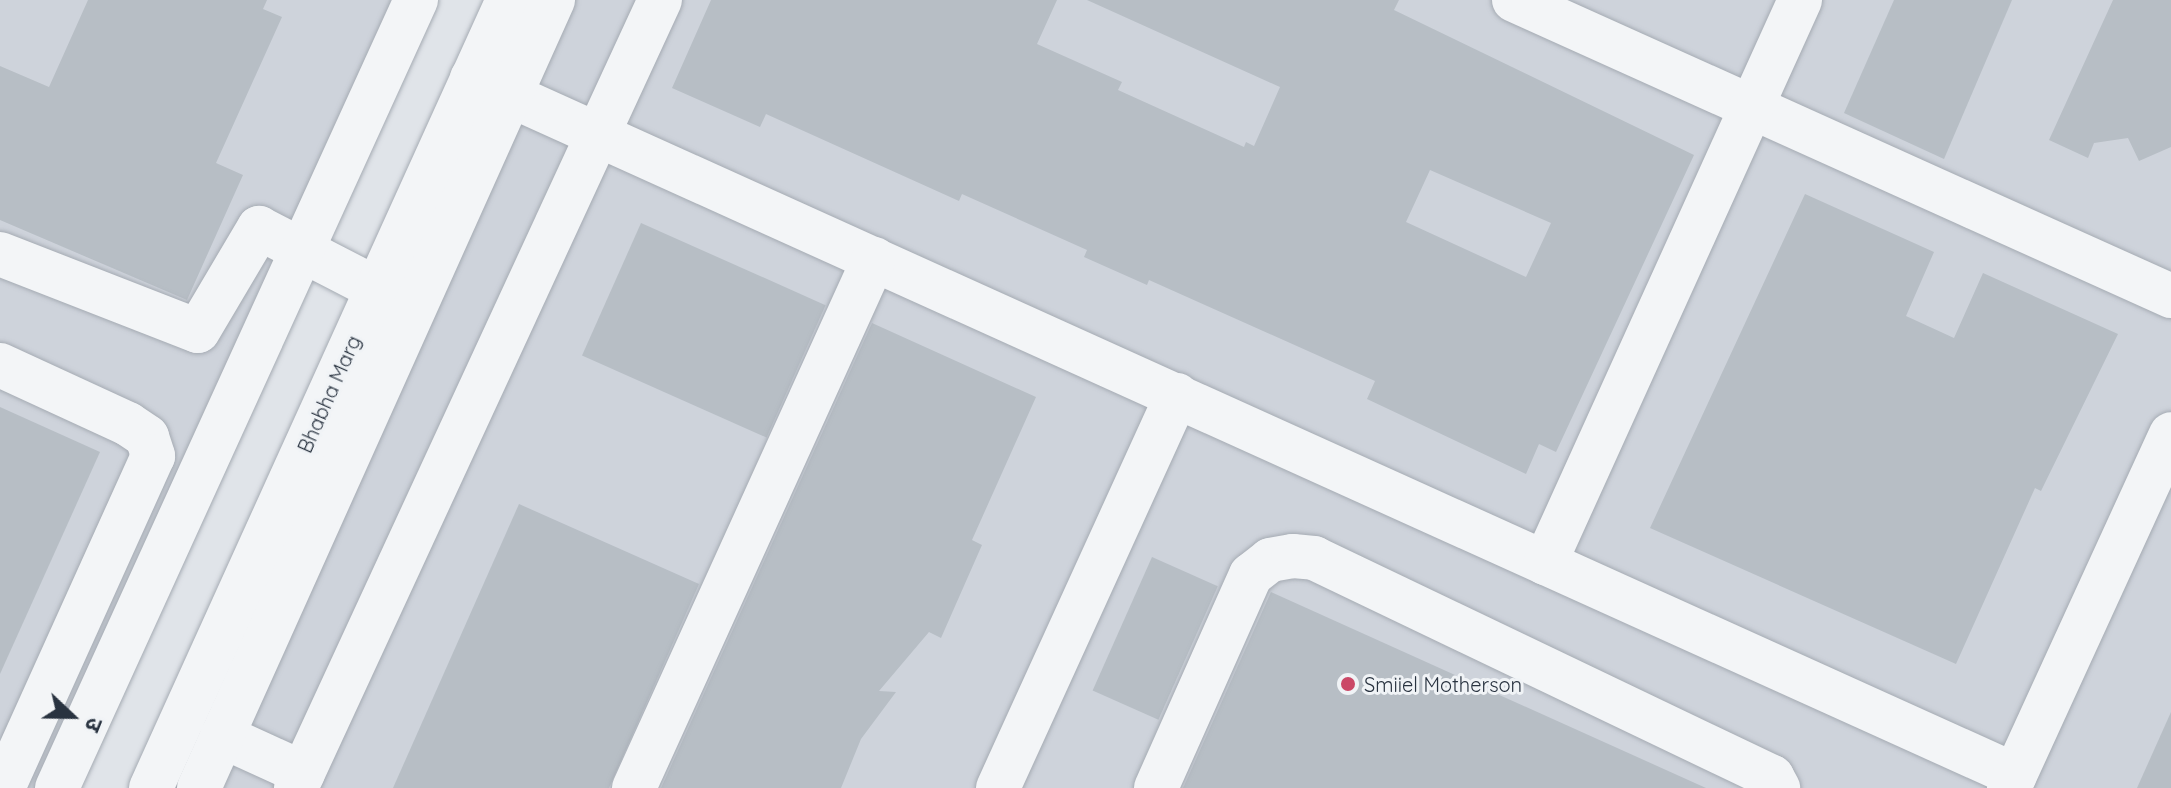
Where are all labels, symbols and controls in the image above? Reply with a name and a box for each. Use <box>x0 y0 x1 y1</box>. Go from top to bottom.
street label: Bhabha Marg <box>292 332 366 456</box>
place label: Smiiel Motherson <box>1364 672 1522 696</box>
marker: Smiiel Motherson <box>1339 675 1357 693</box>
north arrow <box>32 676 112 756</box>
text: उ <box>79 714 110 736</box>

